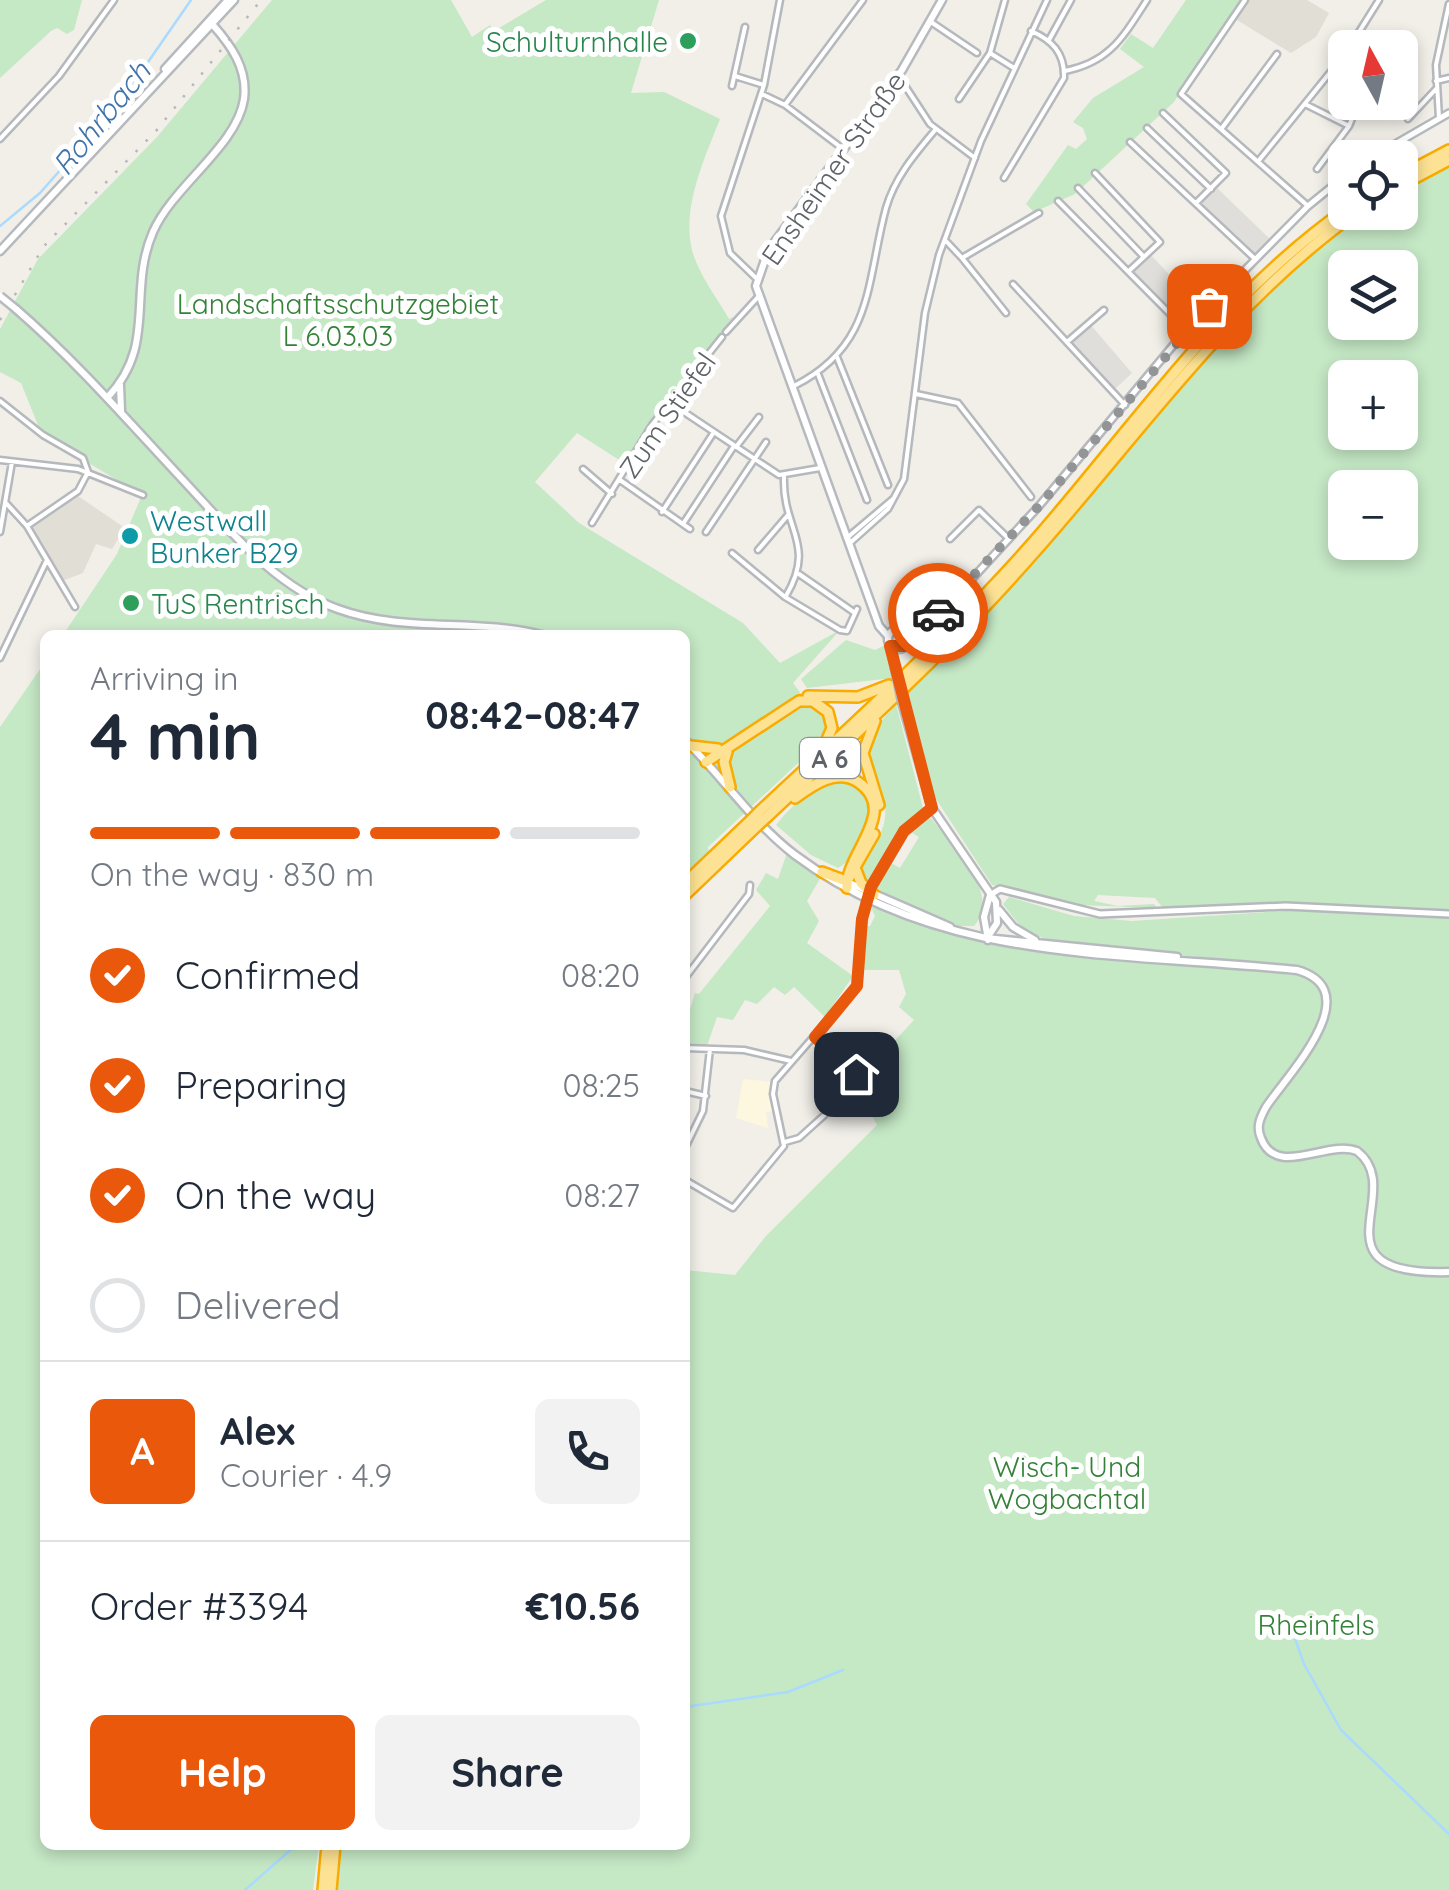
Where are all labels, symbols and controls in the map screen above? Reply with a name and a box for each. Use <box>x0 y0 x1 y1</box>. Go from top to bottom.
place label: Schulturnhalle <box>486 24 668 59</box>
marker: Schulturnhalle <box>677 30 699 52</box>
north arrow <box>1328 30 1418 120</box>
map controls <box>1328 30 1418 560</box>
water label: Rohrbach <box>44 53 159 183</box>
street label: Ensheimer Straße <box>753 65 913 271</box>
button: locate <box>1328 140 1418 230</box>
button: layers <box>1328 250 1418 340</box>
pin <box>1167 264 1252 349</box>
icon: bag <box>1182 279 1237 334</box>
park label: Landschaftsschutzgebiet L 6.03.03 <box>177 286 499 353</box>
street label: Zum Stiefel <box>611 345 723 485</box>
button: + <box>1328 360 1418 450</box>
button: − <box>1328 470 1418 560</box>
place label: Westwall Bunker B29 <box>150 503 298 570</box>
marker: Westwall Bunker B29 <box>119 525 141 547</box>
courier <box>888 563 988 663</box>
place label: TuS Rentrisch <box>151 586 324 621</box>
icon: car <box>911 586 966 641</box>
marker: TuS Rentrisch <box>120 592 142 614</box>
text: Arriving in <box>90 658 239 698</box>
text: 08:42–08:47 <box>425 691 640 739</box>
text: 4 min <box>90 695 260 776</box>
road number: A 6 <box>800 738 860 778</box>
text: On the way · 830 m <box>90 854 374 894</box>
icon: check <box>90 948 145 1003</box>
text: Confirmed <box>175 951 360 999</box>
text: 08:20 <box>561 955 640 995</box>
pin <box>814 1032 899 1117</box>
icon: home <box>829 1047 884 1102</box>
icon: check <box>90 1058 145 1113</box>
text: Preparing <box>175 1061 347 1109</box>
text: 08:25 <box>563 1065 640 1105</box>
icon: check <box>90 1168 145 1223</box>
text: On the way <box>175 1171 376 1219</box>
text: 08:27 <box>564 1175 640 1215</box>
text: Delivered <box>175 1281 341 1329</box>
button: phone <box>535 1399 640 1504</box>
text: Alex <box>220 1407 295 1455</box>
text: A <box>130 1427 155 1475</box>
park label: Wisch- Und Wogbachtal <box>988 1449 1146 1516</box>
text: Courier · 4.9 <box>220 1455 392 1495</box>
text: Order #3394 <box>90 1582 308 1630</box>
text: €10.56 <box>526 1582 640 1630</box>
park label: Rheinfels <box>1257 1607 1375 1642</box>
button: Help <box>90 1715 355 1830</box>
button: Share <box>375 1715 640 1830</box>

